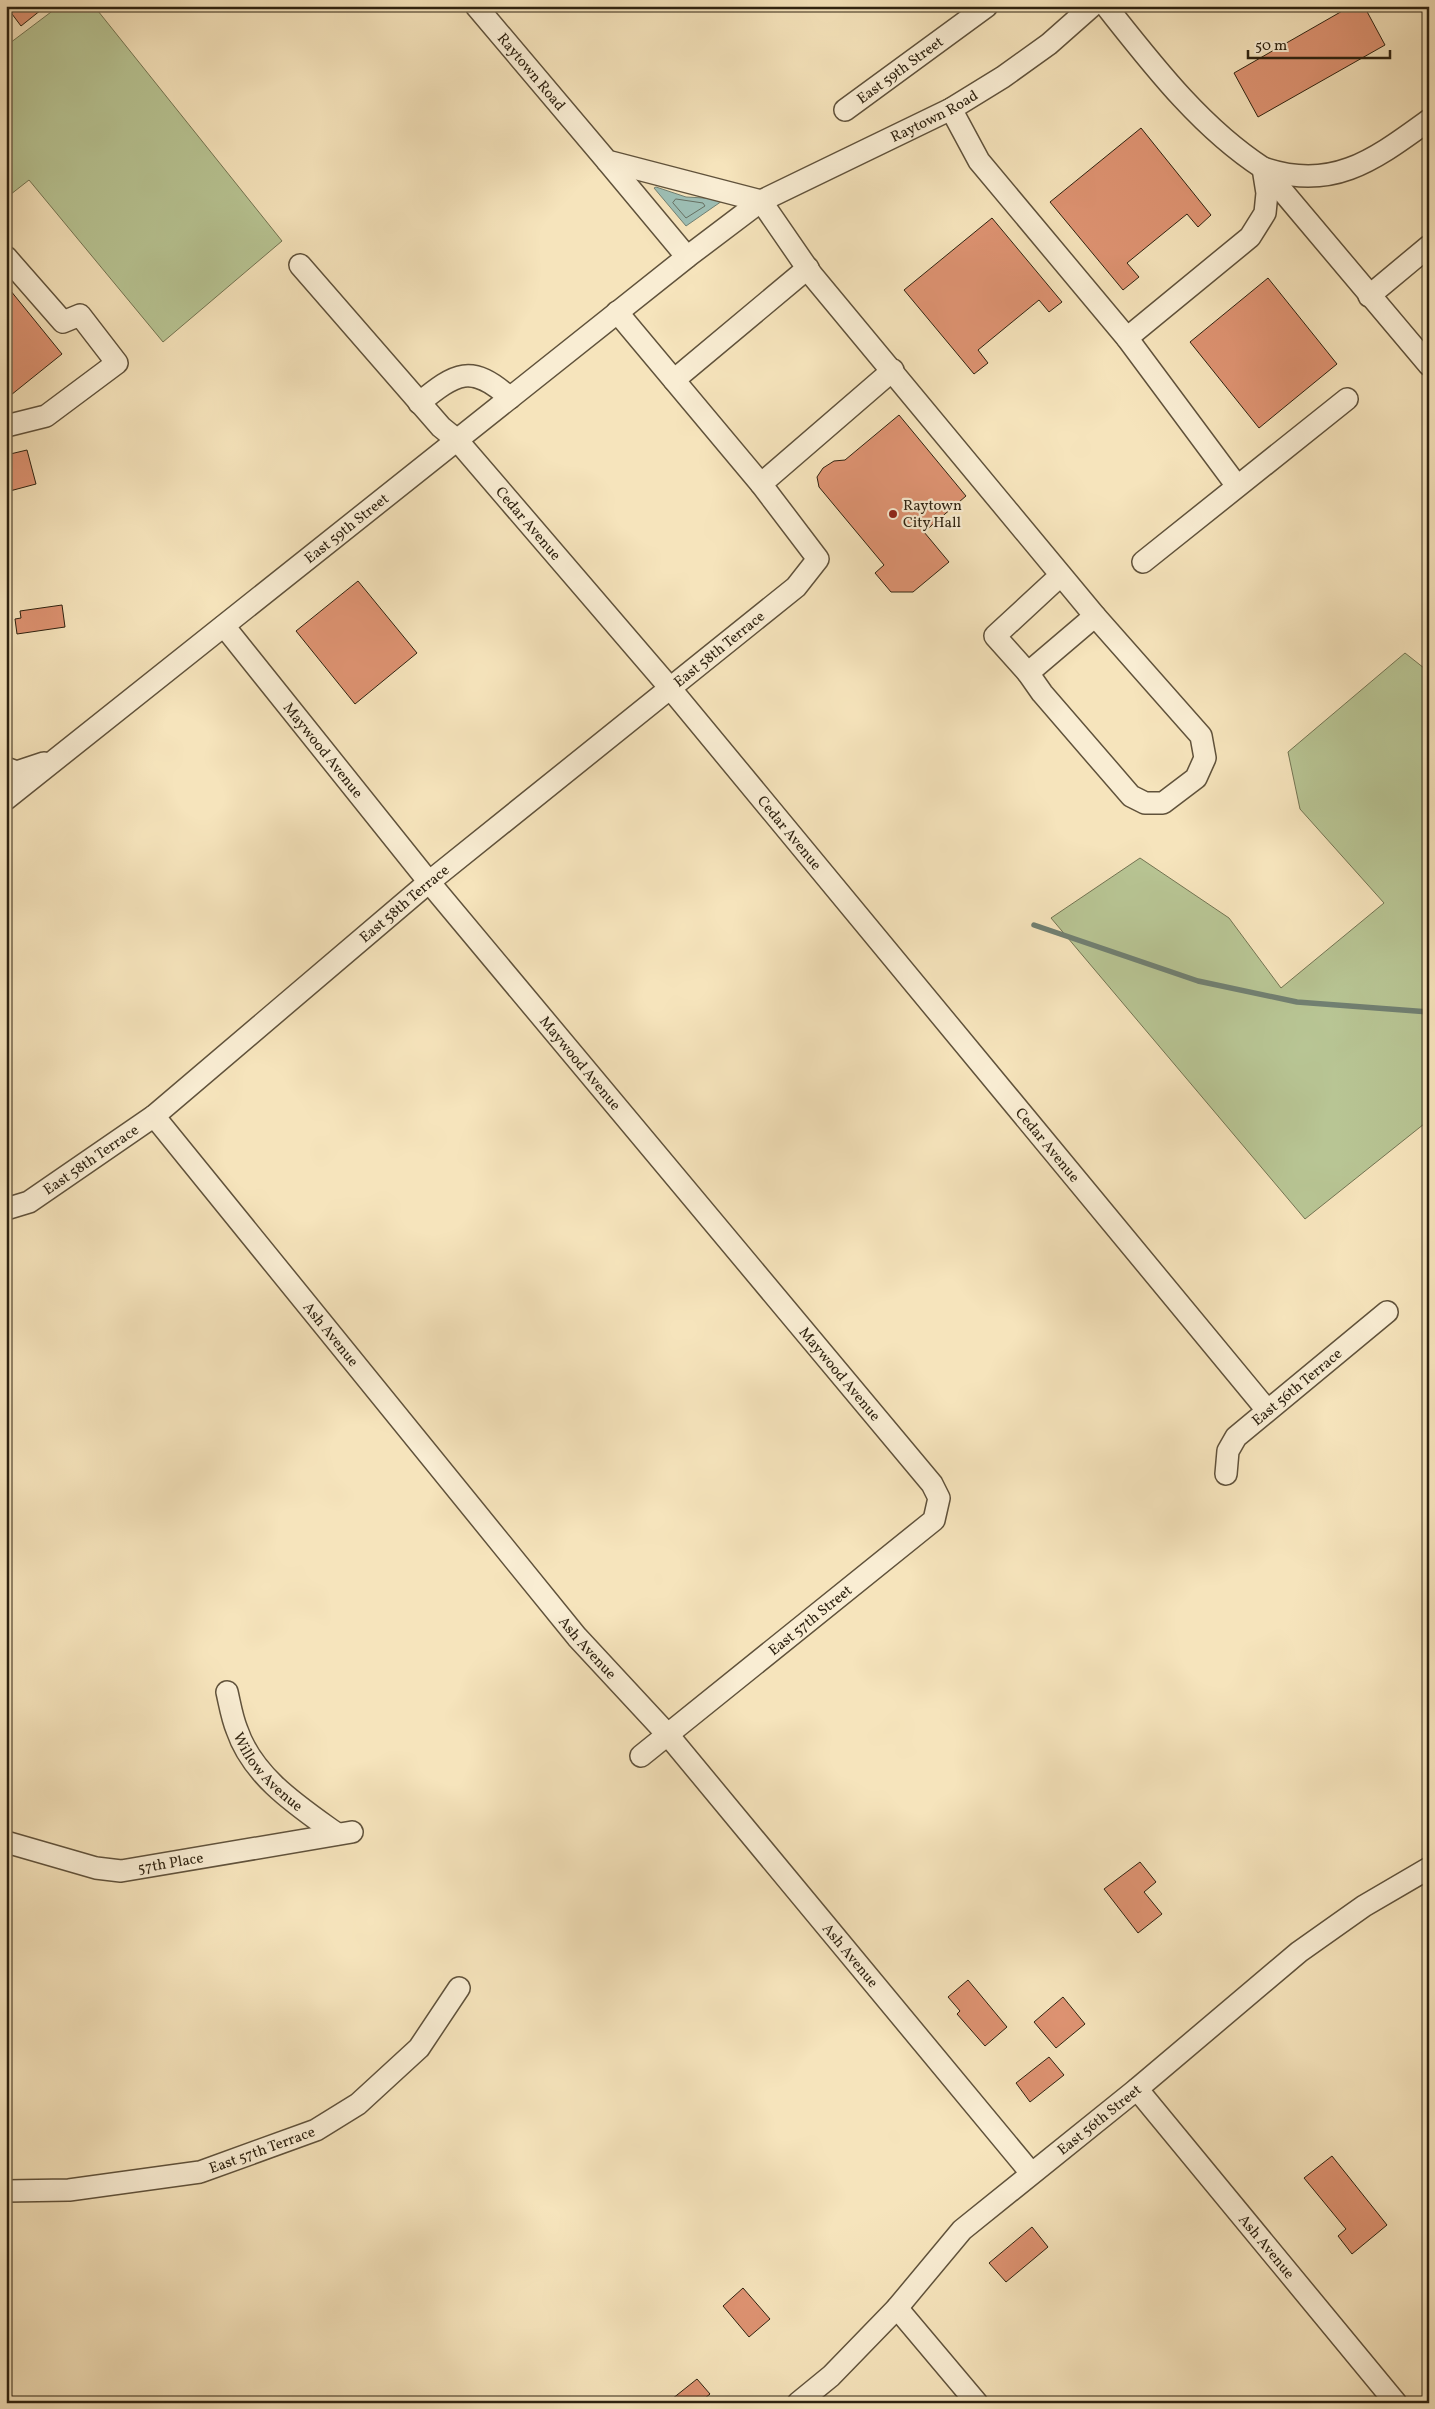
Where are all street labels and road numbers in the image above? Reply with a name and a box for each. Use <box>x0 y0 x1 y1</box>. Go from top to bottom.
street label: Raytown Road <box>491 29 569 116</box>
street label: East 59th Street <box>853 32 948 110</box>
street label: Raytown Road <box>887 86 983 149</box>
street label: Cedar Avenue <box>490 483 565 566</box>
street label: East 59th Street <box>301 489 394 569</box>
street label: East 58th Terrace <box>670 607 770 693</box>
street label: Maywood Avenue <box>277 699 367 803</box>
street label: Cedar Avenue <box>751 792 826 875</box>
street label: East 58th Terrace <box>356 861 454 949</box>
street label: Maywood Avenue <box>534 1012 625 1116</box>
street label: Cedar Avenue <box>1009 1104 1084 1188</box>
street label: East 58th Terrace <box>40 1120 144 1201</box>
street label: Ash Avenue <box>297 1298 363 1372</box>
street label: Maywood Avenue <box>793 1323 884 1427</box>
street label: East 56th Terrace <box>1248 1344 1347 1432</box>
street label: East 57th Street <box>765 1581 857 1661</box>
street label: Ash Avenue <box>552 1613 620 1685</box>
street label: Willow Avenue <box>227 1729 307 1817</box>
street label: 57th Place <box>136 1848 205 1880</box>
street label: Ash Avenue <box>816 1920 882 1993</box>
street label: East 56th Street <box>1054 2080 1147 2161</box>
street label: East 57th Terrace <box>206 2122 318 2180</box>
street label: Ash Avenue <box>1233 2211 1299 2284</box>

